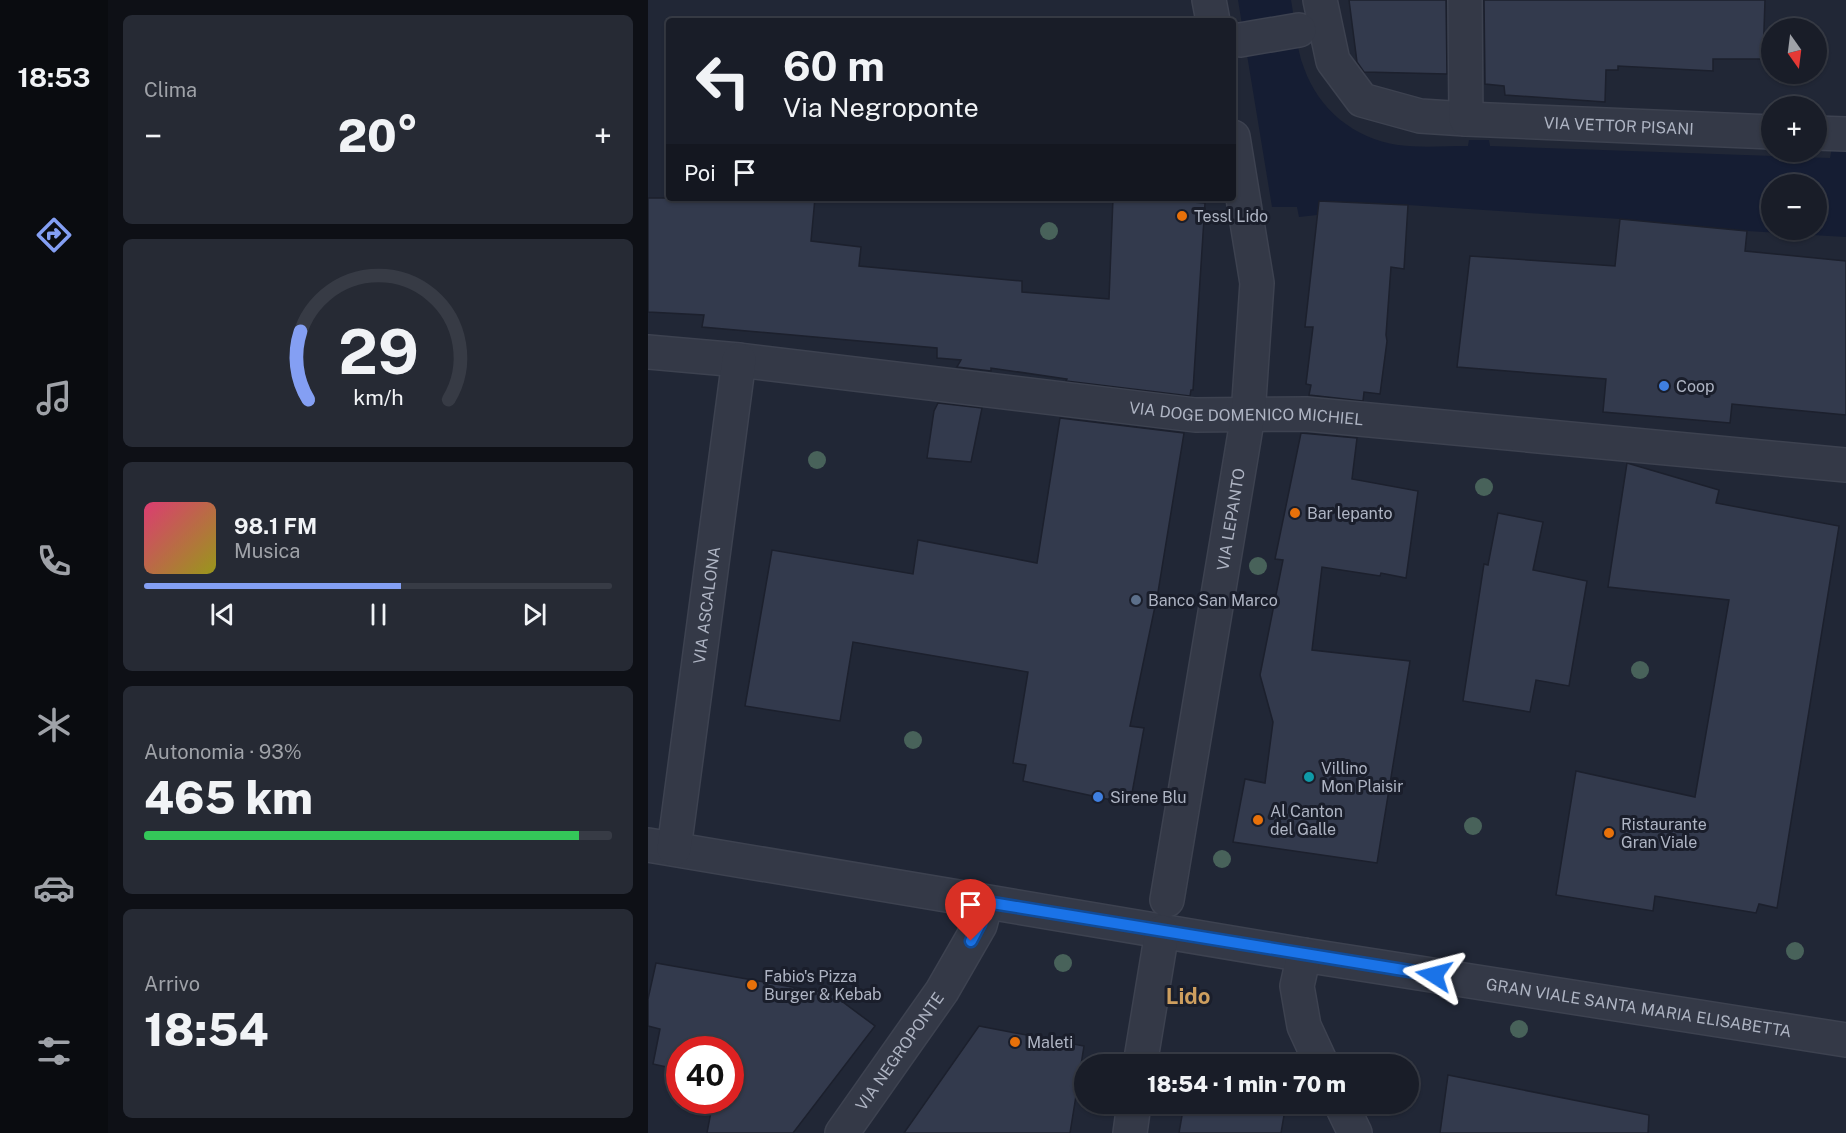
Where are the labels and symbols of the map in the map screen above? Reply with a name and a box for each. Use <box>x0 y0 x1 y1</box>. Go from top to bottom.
north arrow <box>1761 18 1827 84</box>
street label: VIA VETTOR PISANI <box>1543 113 1694 139</box>
place label: Tessl Lido <box>1194 207 1268 226</box>
marker: Tessl Lido <box>1175 209 1189 223</box>
place label: Coop <box>1676 377 1715 396</box>
marker: Coop <box>1657 379 1671 393</box>
street label: VIA DOGE DOMENICO MICHIEL <box>1128 398 1364 429</box>
street label: VIA LEPANTO <box>1213 467 1249 572</box>
place label: Bar lepanto <box>1307 504 1392 523</box>
marker: Bar lepanto <box>1288 506 1302 520</box>
street label: VIA ASCALONA <box>690 545 724 665</box>
place label: Banco San Marco <box>1148 591 1278 610</box>
marker: Banco San Marco <box>1129 593 1143 607</box>
place label: Villino Mon Plaisir <box>1321 759 1403 796</box>
marker: Villino Mon Plaisir <box>1302 770 1316 784</box>
place label: Sirene Blu <box>1110 788 1187 807</box>
marker: Sirene Blu <box>1091 790 1105 804</box>
place label: Al Canton del Galle <box>1270 802 1343 839</box>
marker: Al Canton del Galle <box>1251 813 1265 827</box>
place label: Ristaurante Gran Viale <box>1621 815 1707 852</box>
marker: Ristaurante Gran Viale <box>1602 826 1616 840</box>
pin <box>945 879 996 941</box>
position arrow <box>1402 943 1466 1007</box>
place label: Fabio's Pizza Burger & Kebab <box>764 967 882 1004</box>
street label: GRAN VIALE SANTA MARIA ELISABETTA <box>1485 975 1793 1041</box>
marker: Fabio's Pizza Burger & Kebab <box>745 978 759 992</box>
district label: Lido <box>1166 983 1210 1009</box>
street label: VIA NEGROPONTE <box>852 989 948 1114</box>
place label: Maleti <box>1027 1033 1073 1052</box>
marker: Maleti <box>1008 1035 1022 1049</box>
speed limit sign: 40 <box>666 1036 744 1114</box>

